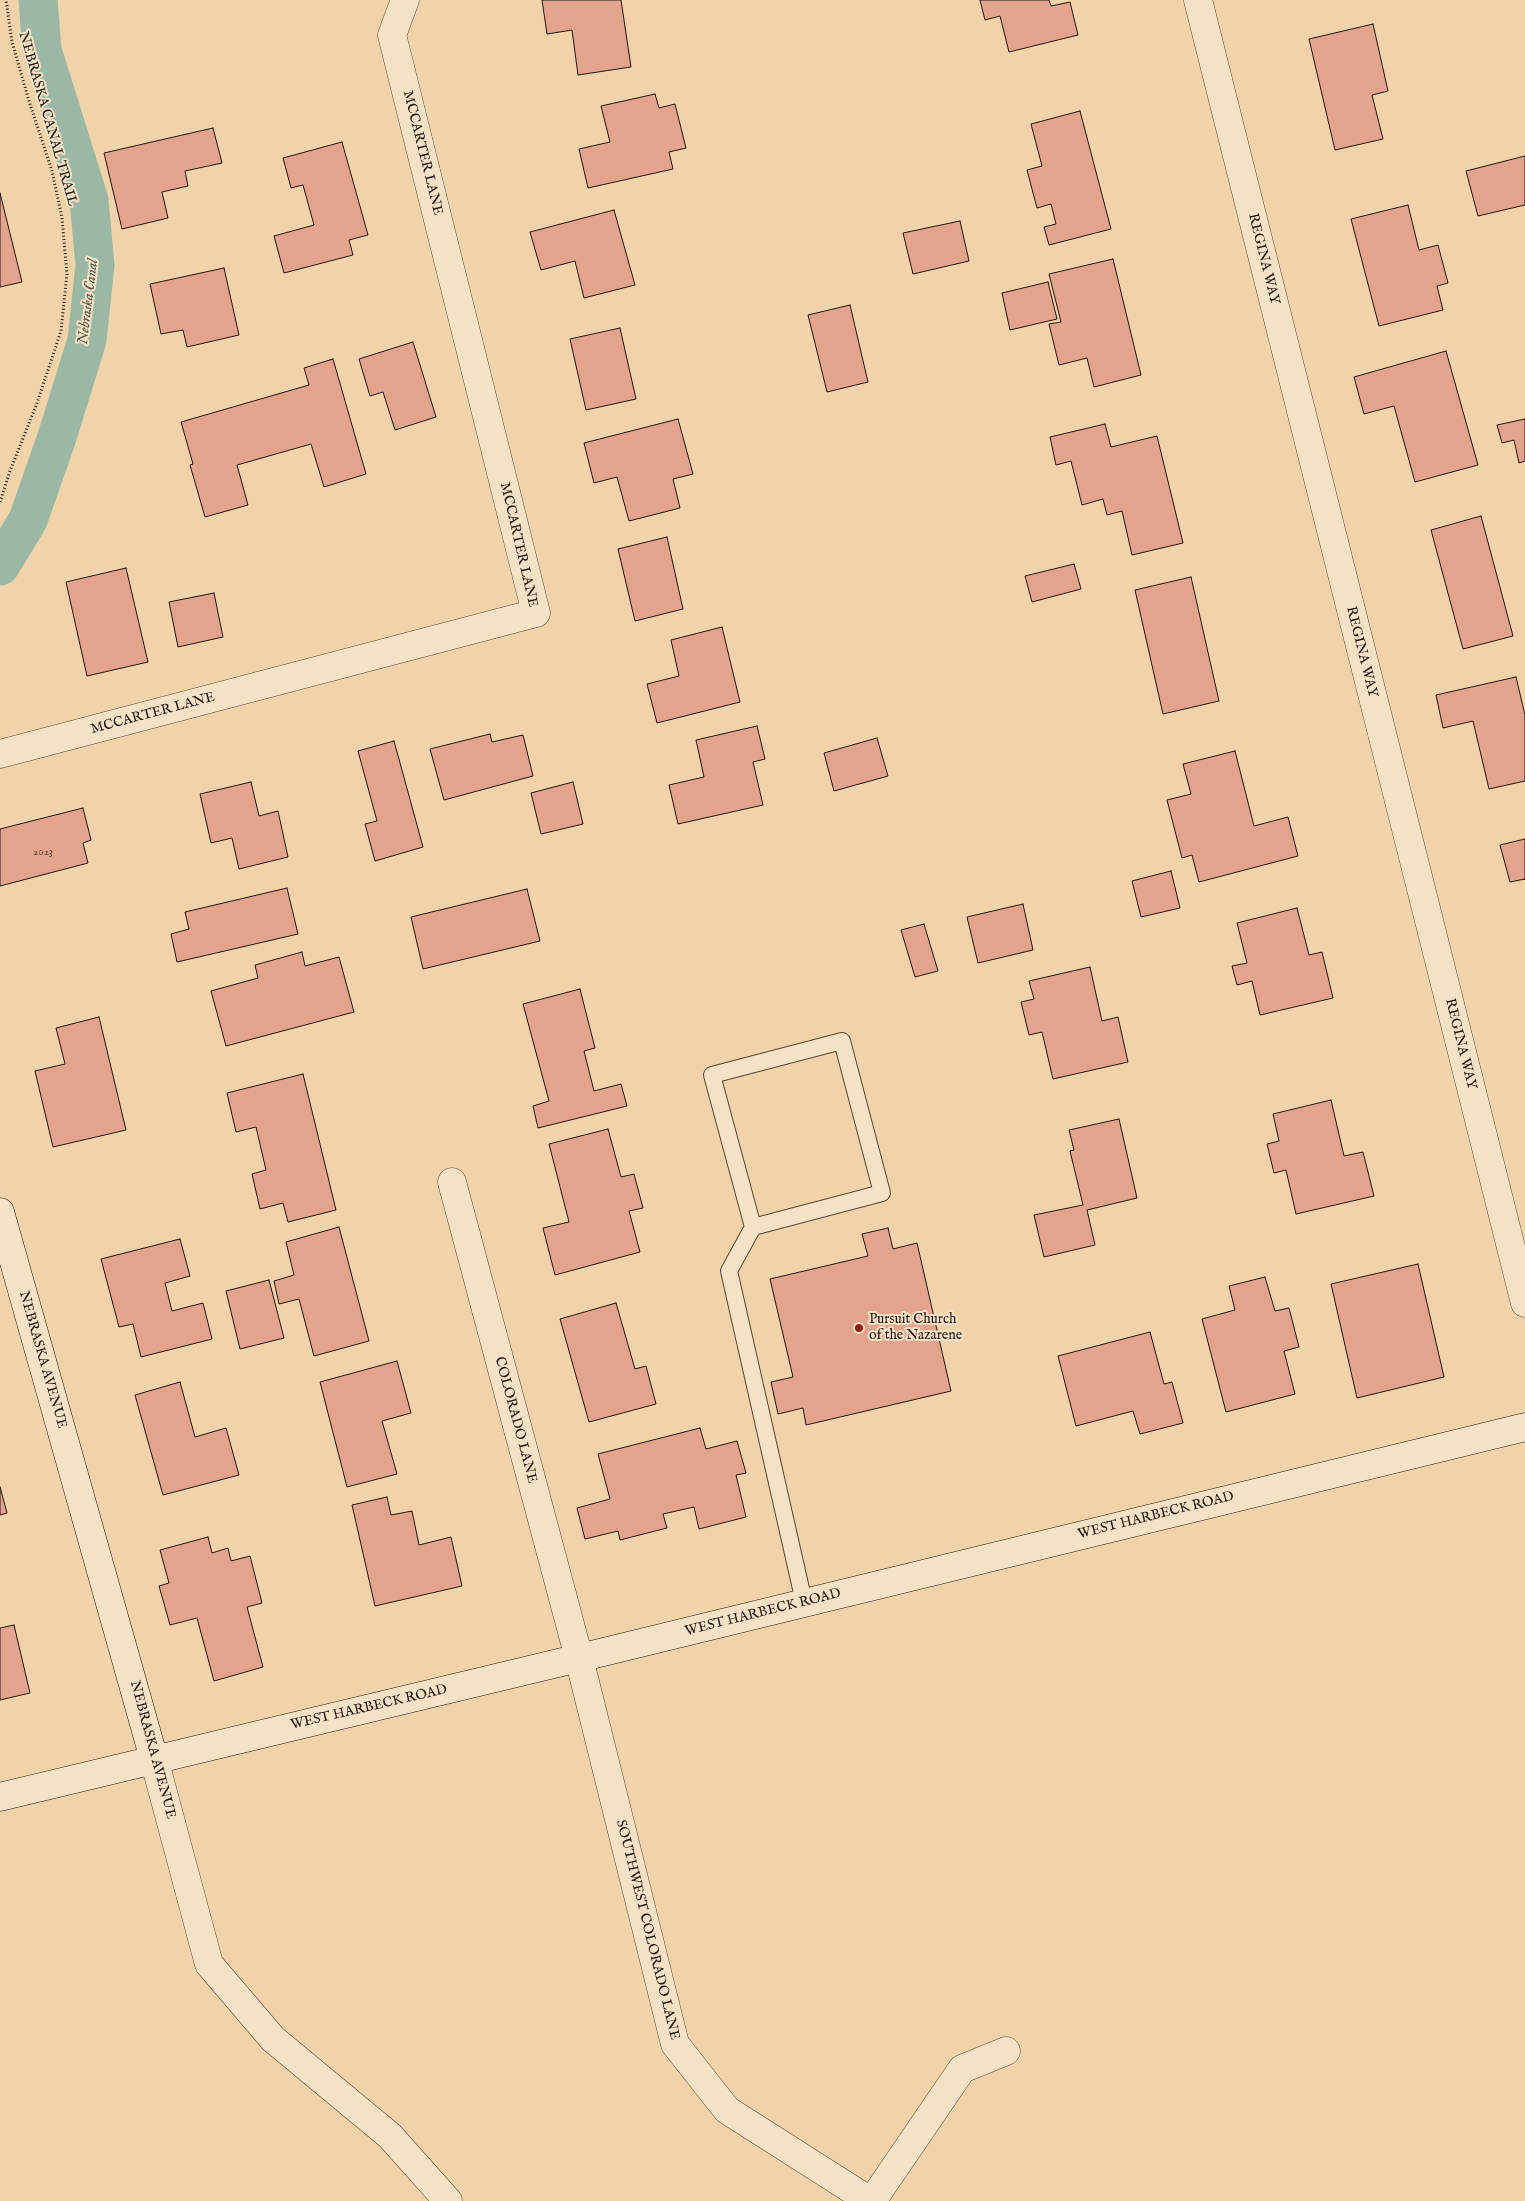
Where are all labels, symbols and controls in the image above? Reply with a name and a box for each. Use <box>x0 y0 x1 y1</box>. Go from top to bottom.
street label: NEBRASKA CANAL TRAIL <box>14 30 80 208</box>
street label: MCCARTER LANE <box>398 89 446 217</box>
street label: REGINA WAY <box>1244 212 1282 306</box>
water label: Nebraska Canal <box>75 258 103 346</box>
street label: MCCARTER LANE <box>495 481 541 609</box>
street label: REGINA WAY <box>1342 605 1380 699</box>
street label: MCCARTER LANE <box>89 689 217 739</box>
house number: 2023 <box>33 846 53 860</box>
street label: REGINA WAY <box>1441 997 1479 1091</box>
street label: NEBRASKA AVENUE <box>14 1289 70 1431</box>
place label: Pursuit Church of the Nazarene <box>869 1312 962 1344</box>
marker: Pursuit Church of the Nazarene <box>853 1322 865 1334</box>
street label: COLORADO LANE <box>490 1355 540 1485</box>
street label: WEST HARBECK ROAD <box>1076 1488 1236 1544</box>
street label: WEST HARBECK ROAD <box>683 1585 843 1641</box>
street label: NEBRASKA AVENUE <box>125 1679 179 1821</box>
street label: WEST HARBECK ROAD <box>289 1682 449 1734</box>
street label: SOUTHWEST COLORADO LANE <box>611 1818 683 2042</box>

